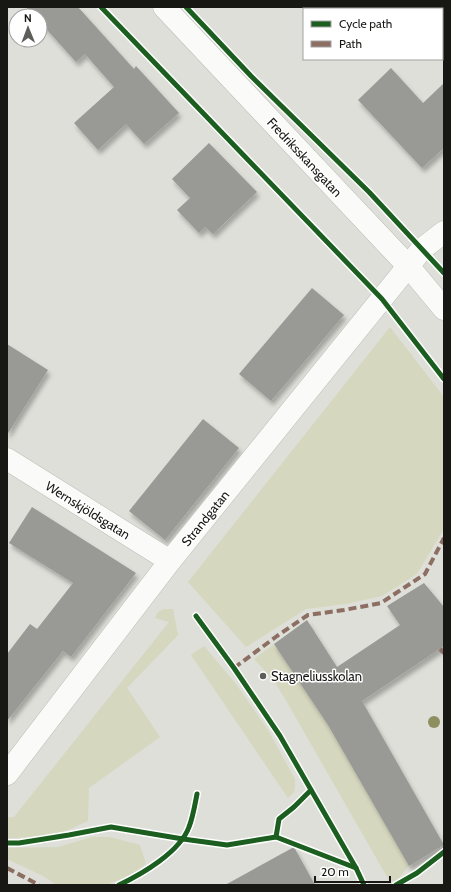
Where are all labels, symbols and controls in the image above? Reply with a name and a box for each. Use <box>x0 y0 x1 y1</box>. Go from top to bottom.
north arrow <box>8 8 48 48</box>
legend <box>303 8 443 60</box>
text: N <box>24 11 32 25</box>
text: Cycle path <box>339 16 392 31</box>
text: Path <box>339 36 362 51</box>
street label: Fredriksskansgatan <box>264 114 346 200</box>
street label: Wernskjöldsgatan <box>42 478 133 543</box>
street label: Strandgatan <box>178 487 232 549</box>
place label: Stagneliusskolan <box>271 668 362 684</box>
marker: Stagneliusskolan <box>258 671 268 681</box>
scale bar <box>315 858 390 884</box>
text: 20 m <box>321 864 349 879</box>

